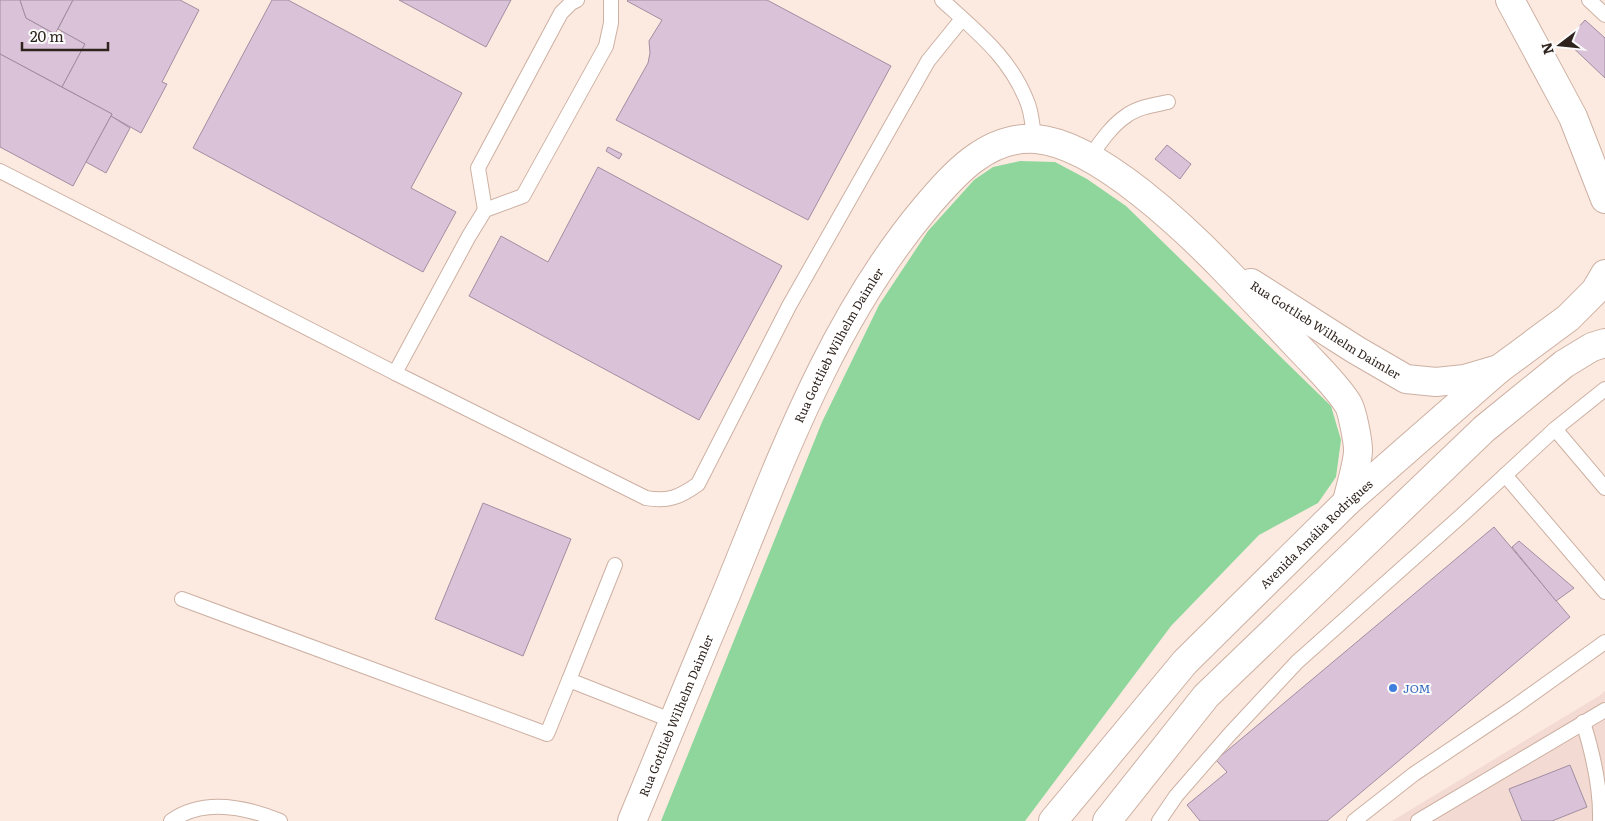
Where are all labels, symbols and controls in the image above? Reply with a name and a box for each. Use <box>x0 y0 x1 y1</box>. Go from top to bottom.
scale bar <box>22 20 109 52</box>
north arrow <box>1535 20 1585 70</box>
text: 20 m <box>30 24 64 47</box>
text: N <box>1535 40 1558 57</box>
street label: Rua Gottlieb Wilhelm Daimler <box>789 264 887 426</box>
street label: Rua Gottlieb Wilhelm Daimler <box>1247 276 1404 383</box>
street label: Avenida Amália Rodrigues <box>1256 474 1377 592</box>
street label: Rua Gottlieb Wilhelm Daimler <box>634 632 717 799</box>
place label: JOM <box>1403 679 1431 697</box>
marker: JOM <box>1387 682 1399 694</box>

